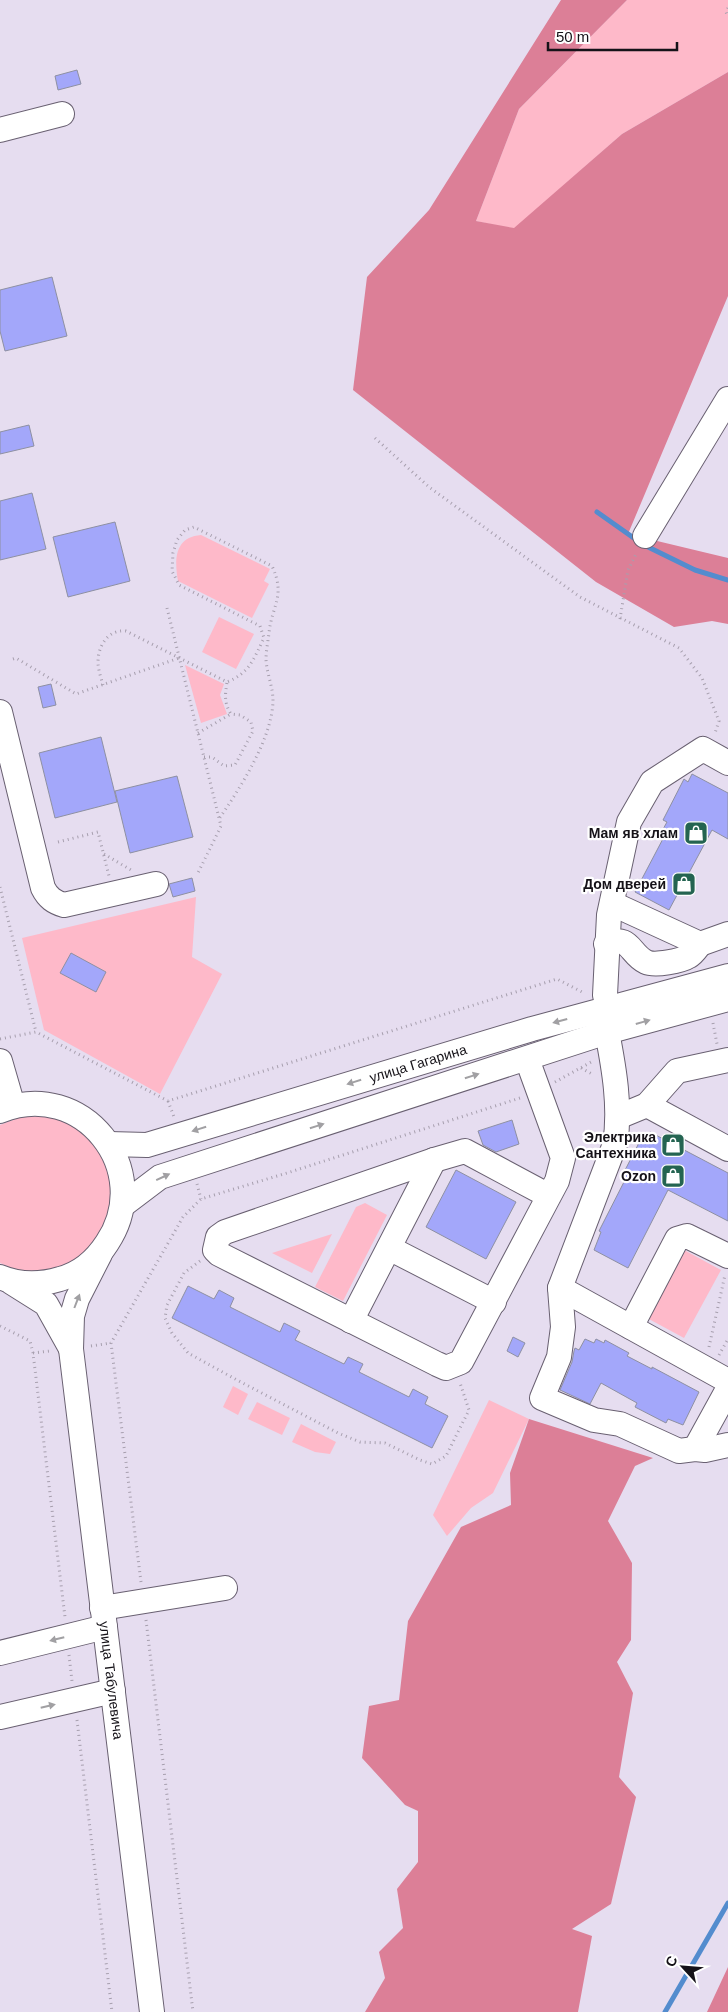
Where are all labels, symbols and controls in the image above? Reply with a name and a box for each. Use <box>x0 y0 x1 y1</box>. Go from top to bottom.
scale bar <box>548 20 677 52</box>
text: 50 m <box>556 28 589 45</box>
shop icon: Мам яв хлам <box>683 820 709 846</box>
place label: Мам яв хлам <box>589 825 678 841</box>
shop icon: Дом дверей <box>671 871 697 897</box>
place label: Дом дверей <box>583 876 666 892</box>
one-way arrow <box>553 1017 568 1025</box>
one-way arrow <box>636 1018 651 1026</box>
street label: улица Гагарина <box>367 1041 469 1086</box>
one-way arrow <box>464 1072 479 1080</box>
one-way arrow <box>347 1079 362 1087</box>
one-way arrow <box>310 1122 325 1130</box>
one-way arrow <box>191 1126 206 1134</box>
place label: Электрика Сантехника <box>575 1129 656 1161</box>
shop icon: Электрика Сантехника <box>660 1132 686 1158</box>
shop icon: Ozon <box>660 1163 686 1189</box>
place label: Ozon <box>621 1168 656 1184</box>
one-way arrow <box>156 1172 170 1180</box>
one-way arrow <box>73 1293 81 1308</box>
street label: улица Табулевича <box>96 1620 127 1740</box>
one-way arrow <box>50 1635 65 1643</box>
one-way arrow <box>40 1702 55 1710</box>
north arrow <box>658 1942 708 1992</box>
text: С <box>662 1953 681 1969</box>

